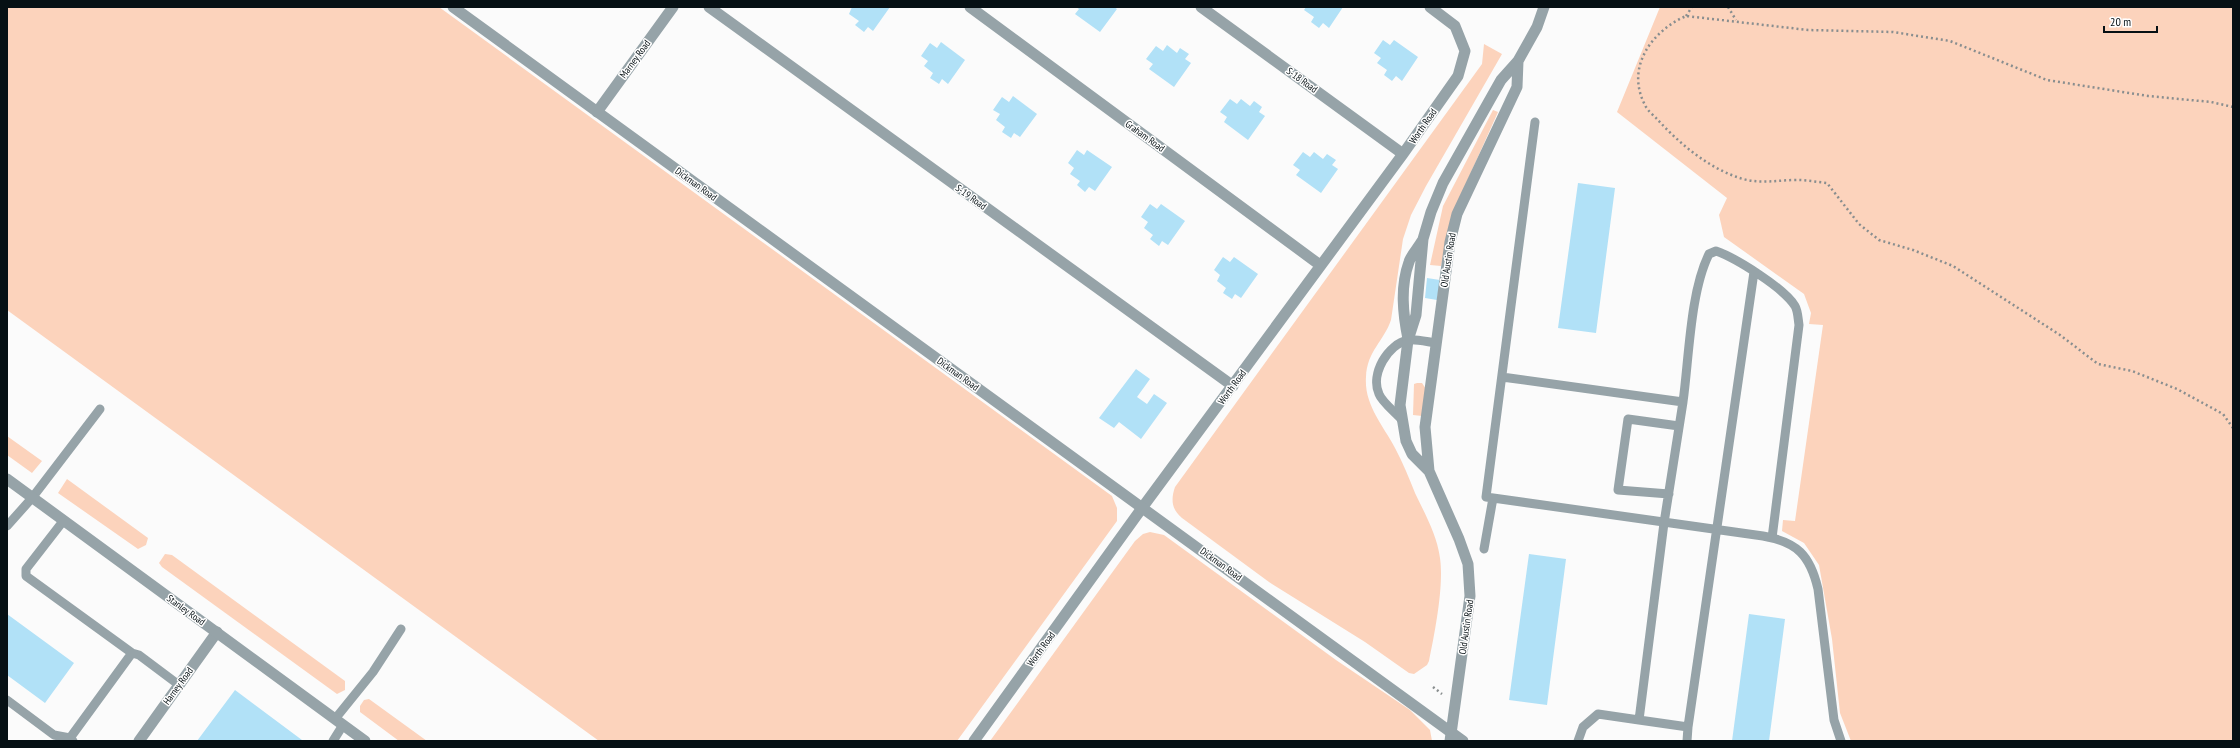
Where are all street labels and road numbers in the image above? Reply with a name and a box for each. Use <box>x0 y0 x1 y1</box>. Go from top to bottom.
street label: Marney Road <box>617 37 653 81</box>
street label: S-18 Road <box>1284 64 1320 96</box>
street label: Worth Road <box>1406 106 1440 146</box>
street label: Graham Road <box>1123 117 1167 155</box>
street label: Dickman Road <box>672 164 720 204</box>
street label: S-19 Road <box>953 181 989 213</box>
street label: Old Austin Road <box>1437 232 1459 288</box>
street label: Dickman Road <box>934 354 982 394</box>
street label: Worth Road <box>1215 367 1249 407</box>
street label: Dickman Road <box>1197 544 1245 584</box>
street label: Stanley Road <box>164 592 208 628</box>
street label: Old Austin Road <box>1456 599 1476 655</box>
street label: Worth Road <box>1024 629 1058 669</box>
street label: Harney Road <box>160 665 196 707</box>

